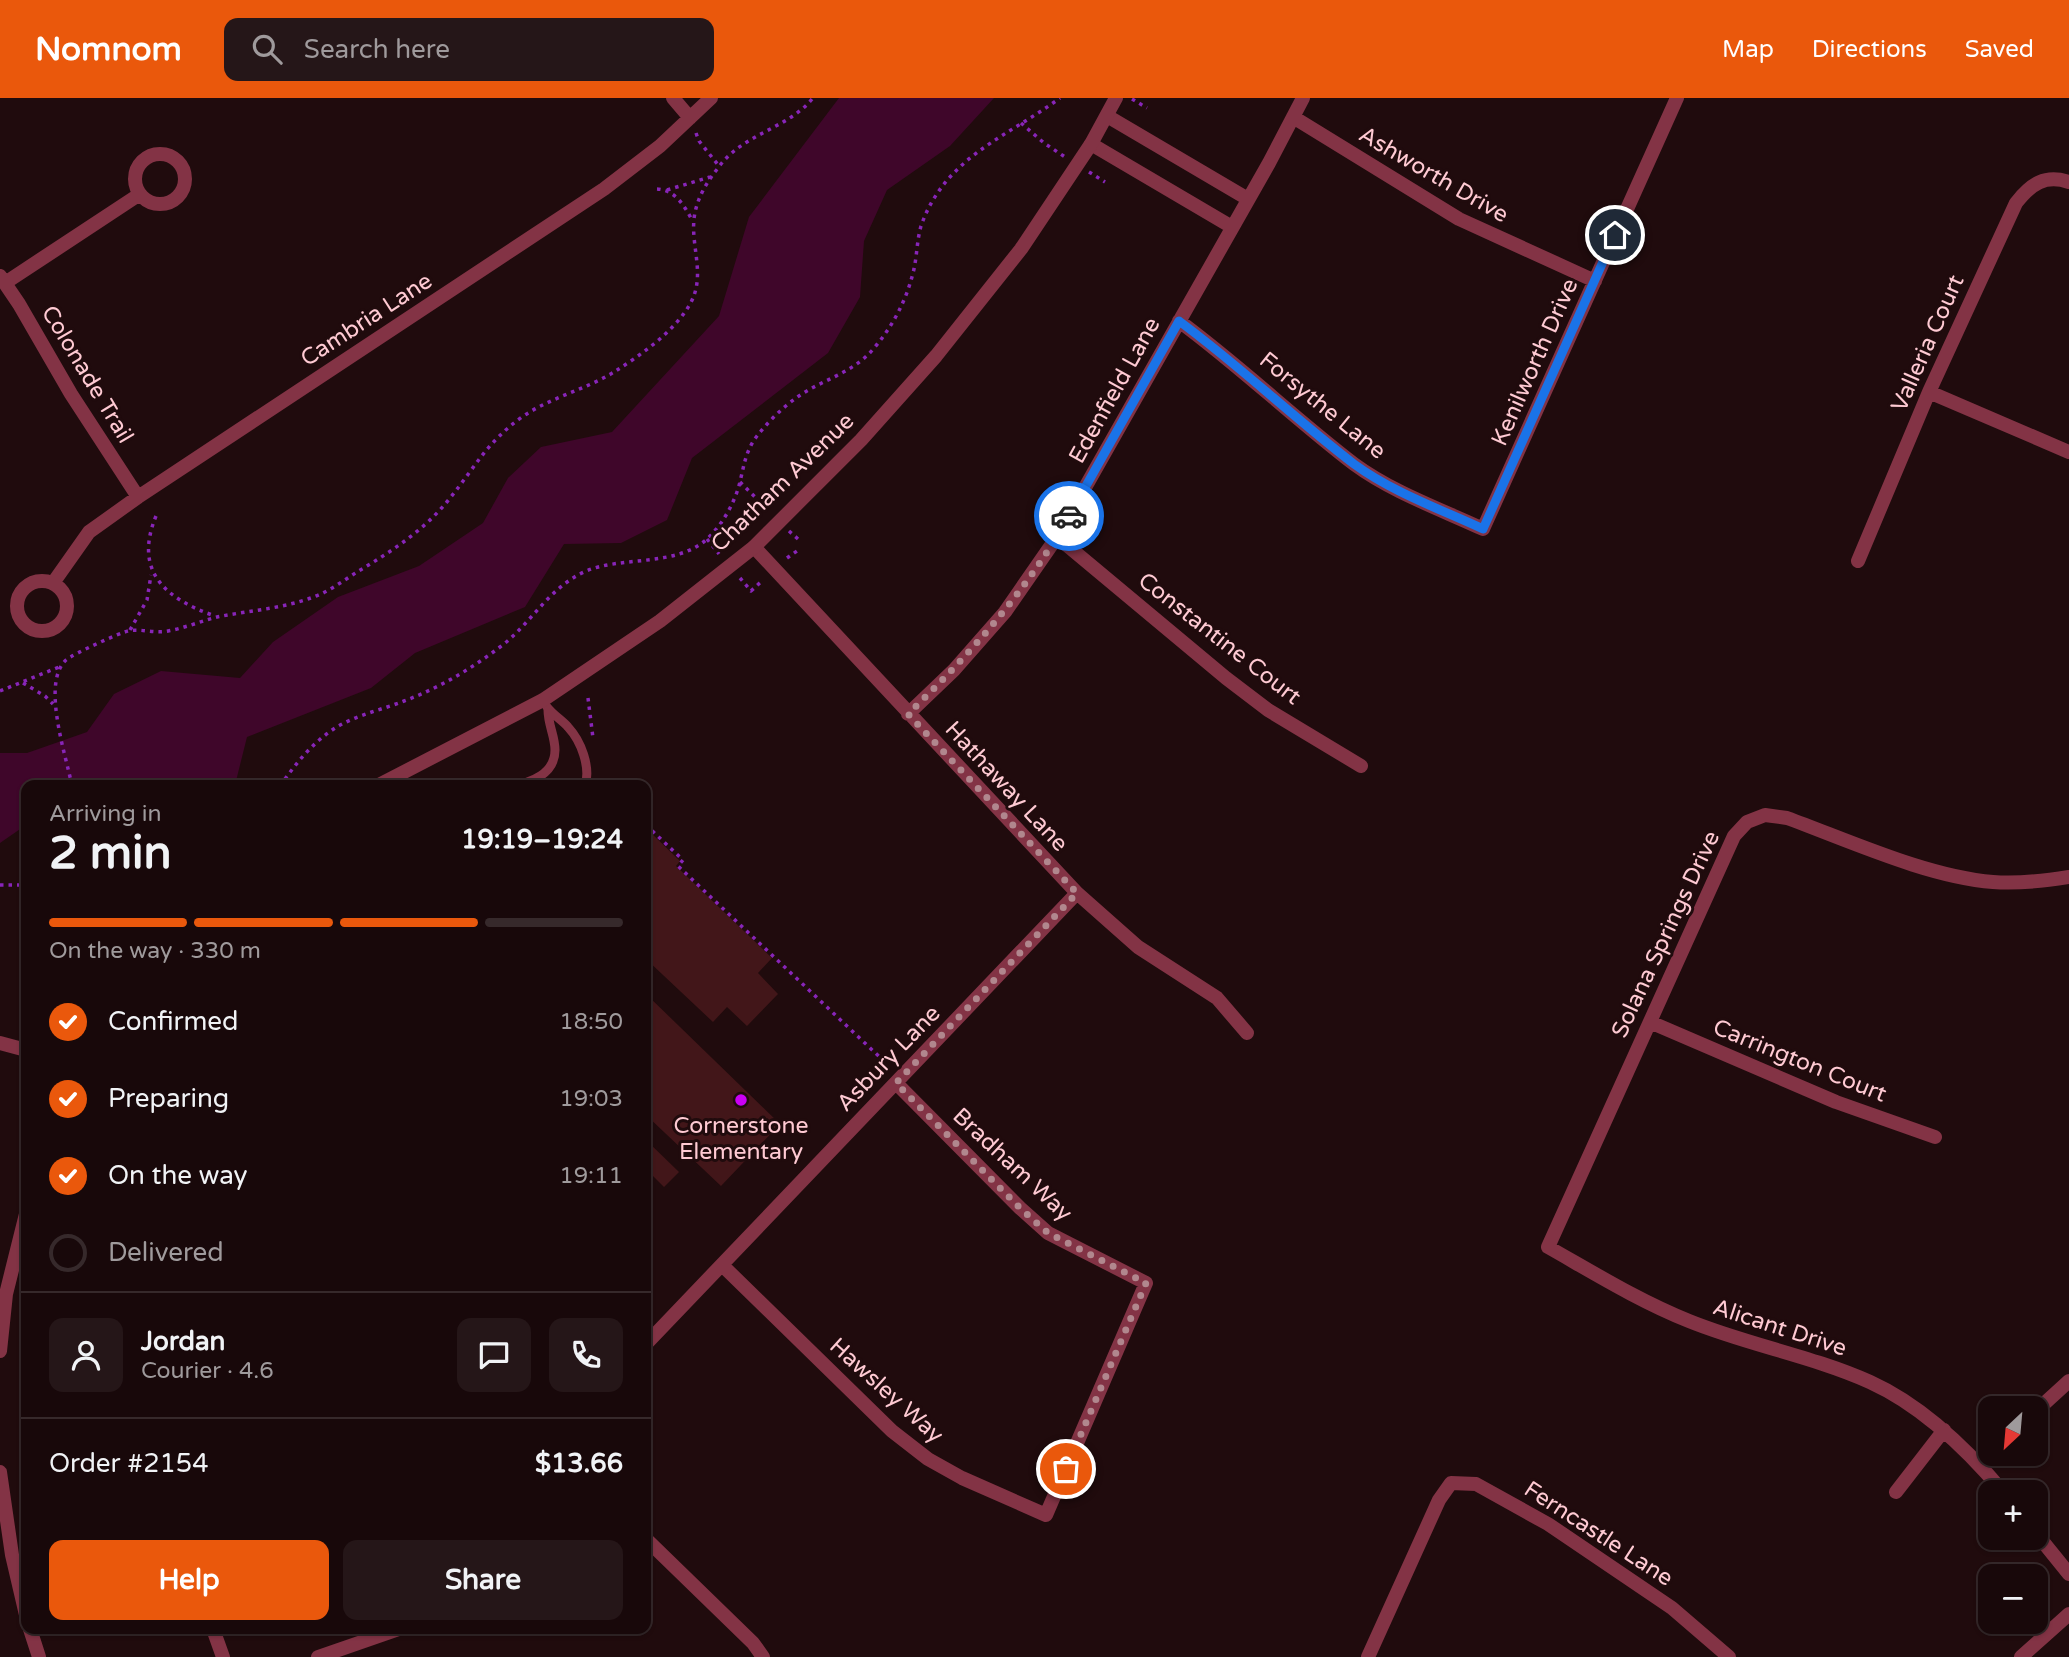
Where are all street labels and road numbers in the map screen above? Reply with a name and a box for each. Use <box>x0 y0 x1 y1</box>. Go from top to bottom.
street label: Ashworth Drive <box>1354 121 1513 229</box>
street label: Cambria Lane <box>296 267 438 373</box>
street label: Valleria Court <box>1885 270 1971 416</box>
street label: Kenilworth Drive <box>1485 274 1584 450</box>
street label: Colonade Trail <box>35 301 139 448</box>
street label: Edenfield Lane <box>1063 313 1167 468</box>
street label: Forsythe Lane <box>1253 346 1391 465</box>
street label: Chatham Avenue <box>705 407 860 558</box>
street label: Constantine Court <box>1132 567 1306 711</box>
street label: Hathaway Lane <box>939 716 1074 858</box>
street label: Solana Springs Drive <box>1606 827 1726 1042</box>
street label: Asbury Lane <box>831 1000 946 1118</box>
street label: Carrington Court <box>1709 1013 1891 1109</box>
street label: Bradham Way <box>947 1102 1078 1227</box>
street label: Alicant Drive <box>1709 1293 1850 1363</box>
street label: Hawsley Way <box>824 1332 949 1449</box>
street label: Ferncastle Lane <box>1519 1475 1678 1592</box>

